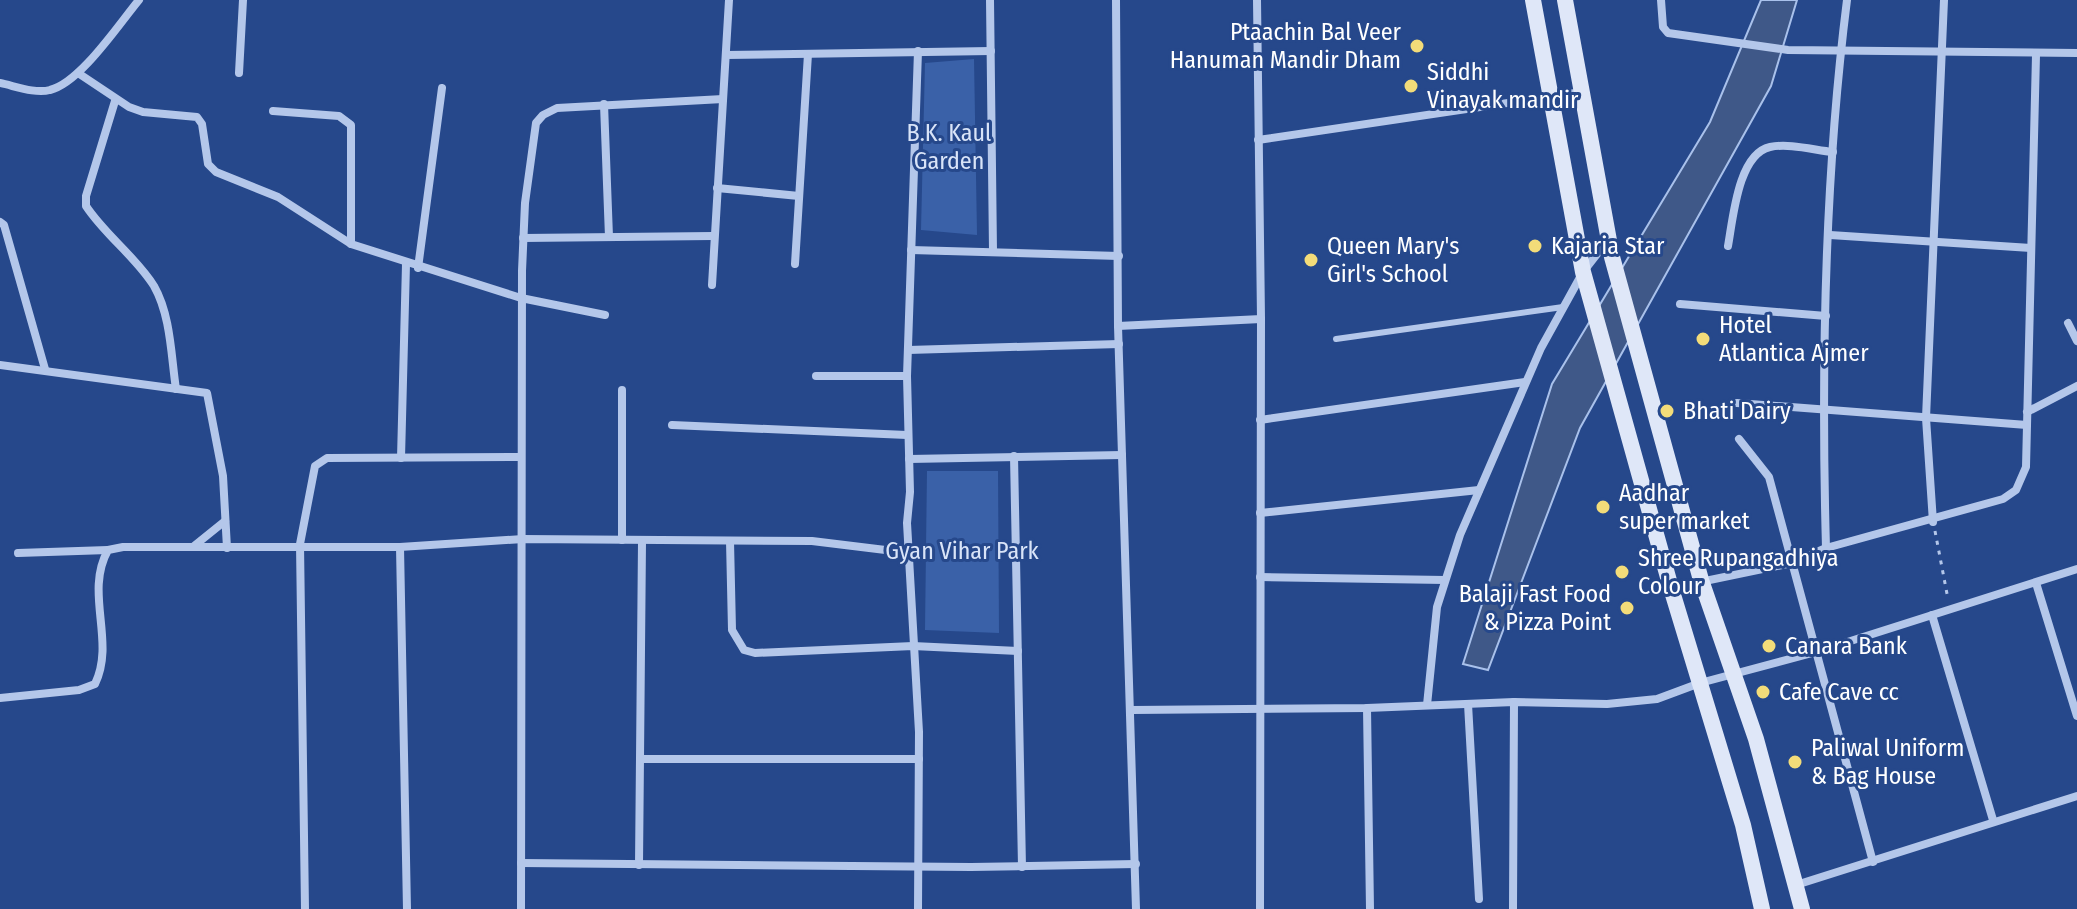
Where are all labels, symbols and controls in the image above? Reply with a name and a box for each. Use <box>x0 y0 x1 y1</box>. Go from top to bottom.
place label: Ptaachin Bal Veer Hanuman Mandir Dham <box>1170 18 1402 74</box>
marker: Ptaachin Bal Veer Hanuman Mandir Dham <box>1408 37 1426 55</box>
place label: Siddhi Vinayak mandir <box>1427 58 1579 114</box>
marker: Siddhi Vinayak mandir <box>1402 77 1420 95</box>
park label: B.K. Kaul Garden <box>907 119 991 175</box>
place label: Queen Mary's Girl's School <box>1327 232 1459 288</box>
place label: Kajaria Star <box>1551 232 1665 260</box>
marker: Kajaria Star <box>1526 237 1544 255</box>
marker: Queen Mary's Girl's School <box>1302 251 1320 269</box>
place label: Hotel Atlantica Ajmer <box>1719 311 1869 367</box>
marker: Hotel Atlantica Ajmer <box>1694 330 1712 348</box>
place label: Bhati Dairy <box>1683 397 1791 425</box>
marker: Bhati Dairy <box>1658 402 1676 420</box>
place label: Aadhar super market <box>1619 479 1750 535</box>
marker: Aadhar super market <box>1594 498 1612 516</box>
park label: Gyan Vihar Park <box>885 537 1040 565</box>
place label: Shree Rupangadhiya Colour <box>1638 544 1838 600</box>
marker: Shree Rupangadhiya Colour <box>1613 563 1631 581</box>
place label: Balaji Fast Food & Pizza Point <box>1459 580 1611 636</box>
marker: Balaji Fast Food & Pizza Point <box>1618 599 1636 617</box>
place label: Canara Bank <box>1785 632 1908 660</box>
marker: Canara Bank <box>1760 637 1778 655</box>
place label: Cafe Cave cc <box>1779 678 1899 706</box>
marker: Cafe Cave cc <box>1754 683 1772 701</box>
place label: Paliwal Uniform & Bag House <box>1811 734 1964 790</box>
marker: Paliwal Uniform & Bag House <box>1786 753 1804 771</box>

